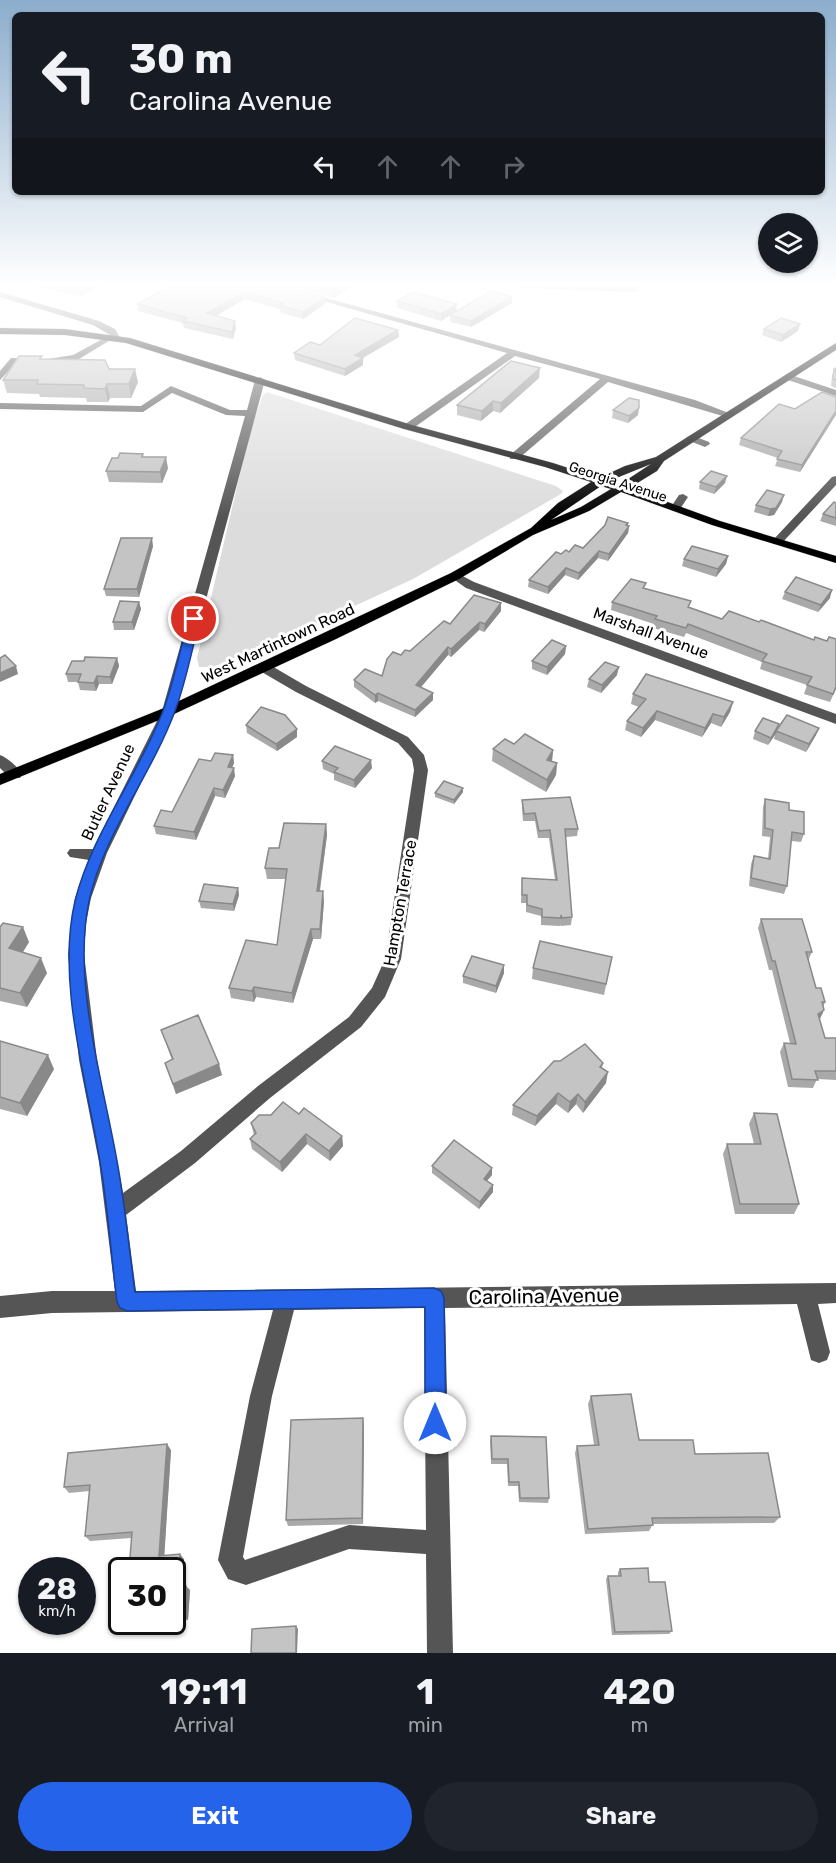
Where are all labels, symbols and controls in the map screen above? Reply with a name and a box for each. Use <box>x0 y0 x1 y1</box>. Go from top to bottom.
text: 30 m <box>129 34 233 84</box>
icon: left <box>30 36 108 114</box>
text: Carolina Avenue <box>129 85 332 117</box>
icon: left <box>308 150 341 183</box>
icon: ahead <box>371 150 404 183</box>
icon: ahead <box>434 150 467 183</box>
icon: right <box>497 150 530 183</box>
map controls <box>758 213 818 273</box>
button: layers <box>758 213 818 273</box>
street label: Georgia Avenue <box>567 458 669 506</box>
pin <box>168 593 219 644</box>
street label: West Martintown Road <box>198 599 358 687</box>
icon: arrive <box>177 602 210 635</box>
street label: Marshall Avenue <box>591 603 711 663</box>
street label: Butler Avenue <box>77 741 139 843</box>
street label: Hampton Terrace <box>380 838 420 968</box>
street label: Carolina Avenue <box>469 1283 619 1309</box>
position arrow <box>403 1391 467 1455</box>
speed limit sign: 30 <box>108 1557 186 1635</box>
text: 28 <box>37 1571 77 1607</box>
text: km/h <box>38 1602 76 1620</box>
text: 19:11 <box>160 1670 248 1713</box>
text: 1 <box>416 1670 434 1713</box>
text: 420 <box>603 1670 676 1713</box>
text: Arrival <box>174 1713 234 1737</box>
text: min <box>408 1713 443 1737</box>
text: m <box>630 1713 648 1737</box>
button: Exit <box>18 1782 412 1851</box>
button: Share <box>424 1782 818 1851</box>

